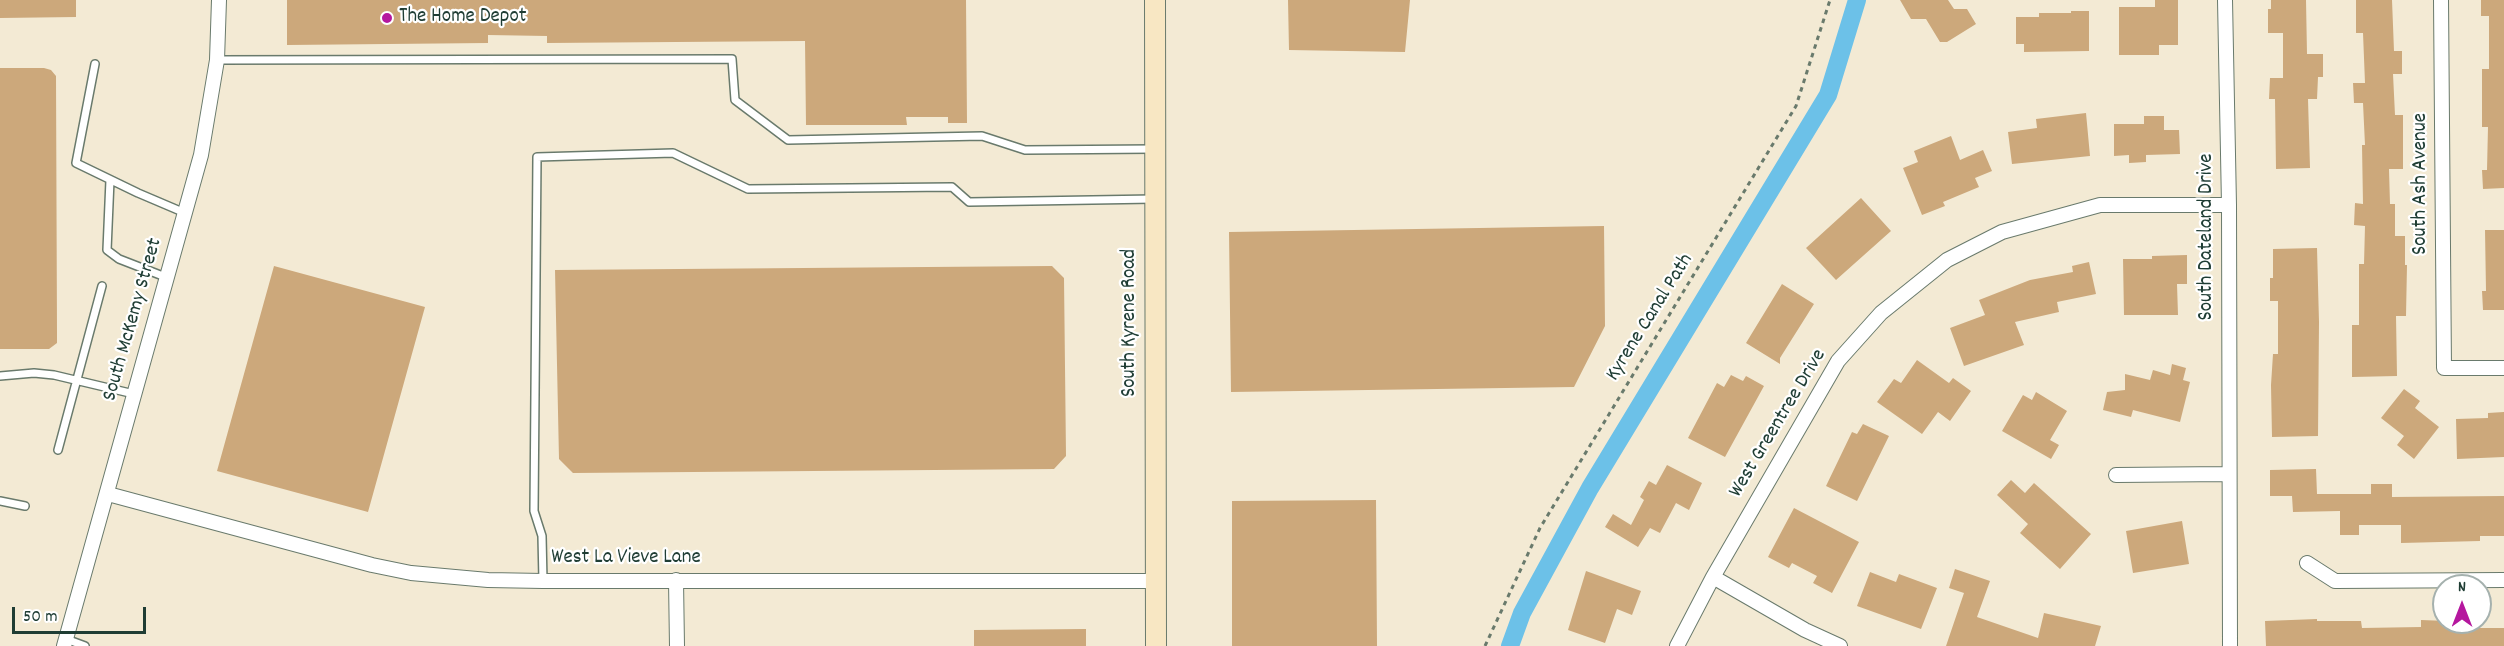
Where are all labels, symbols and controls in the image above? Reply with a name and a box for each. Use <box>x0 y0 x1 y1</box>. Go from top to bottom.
place label: The Home Depot <box>399 5 526 31</box>
marker: The Home Depot <box>380 11 394 25</box>
street label: South Ash Avenue <box>2409 113 2435 255</box>
street label: South Dateland Drive <box>2195 153 2221 321</box>
street label: South McKemy Street <box>99 236 169 404</box>
street label: South Kyrene Road <box>1118 249 1144 397</box>
street label: Kyrene Canal Path <box>1602 250 1700 386</box>
street label: West Greentree Drive <box>1725 345 1833 503</box>
street label: West La Vieve Lane <box>551 546 701 572</box>
north arrow <box>2432 574 2492 634</box>
text: N <box>2458 576 2466 599</box>
scale bar <box>15 595 148 633</box>
text: 50 m <box>23 605 58 630</box>

